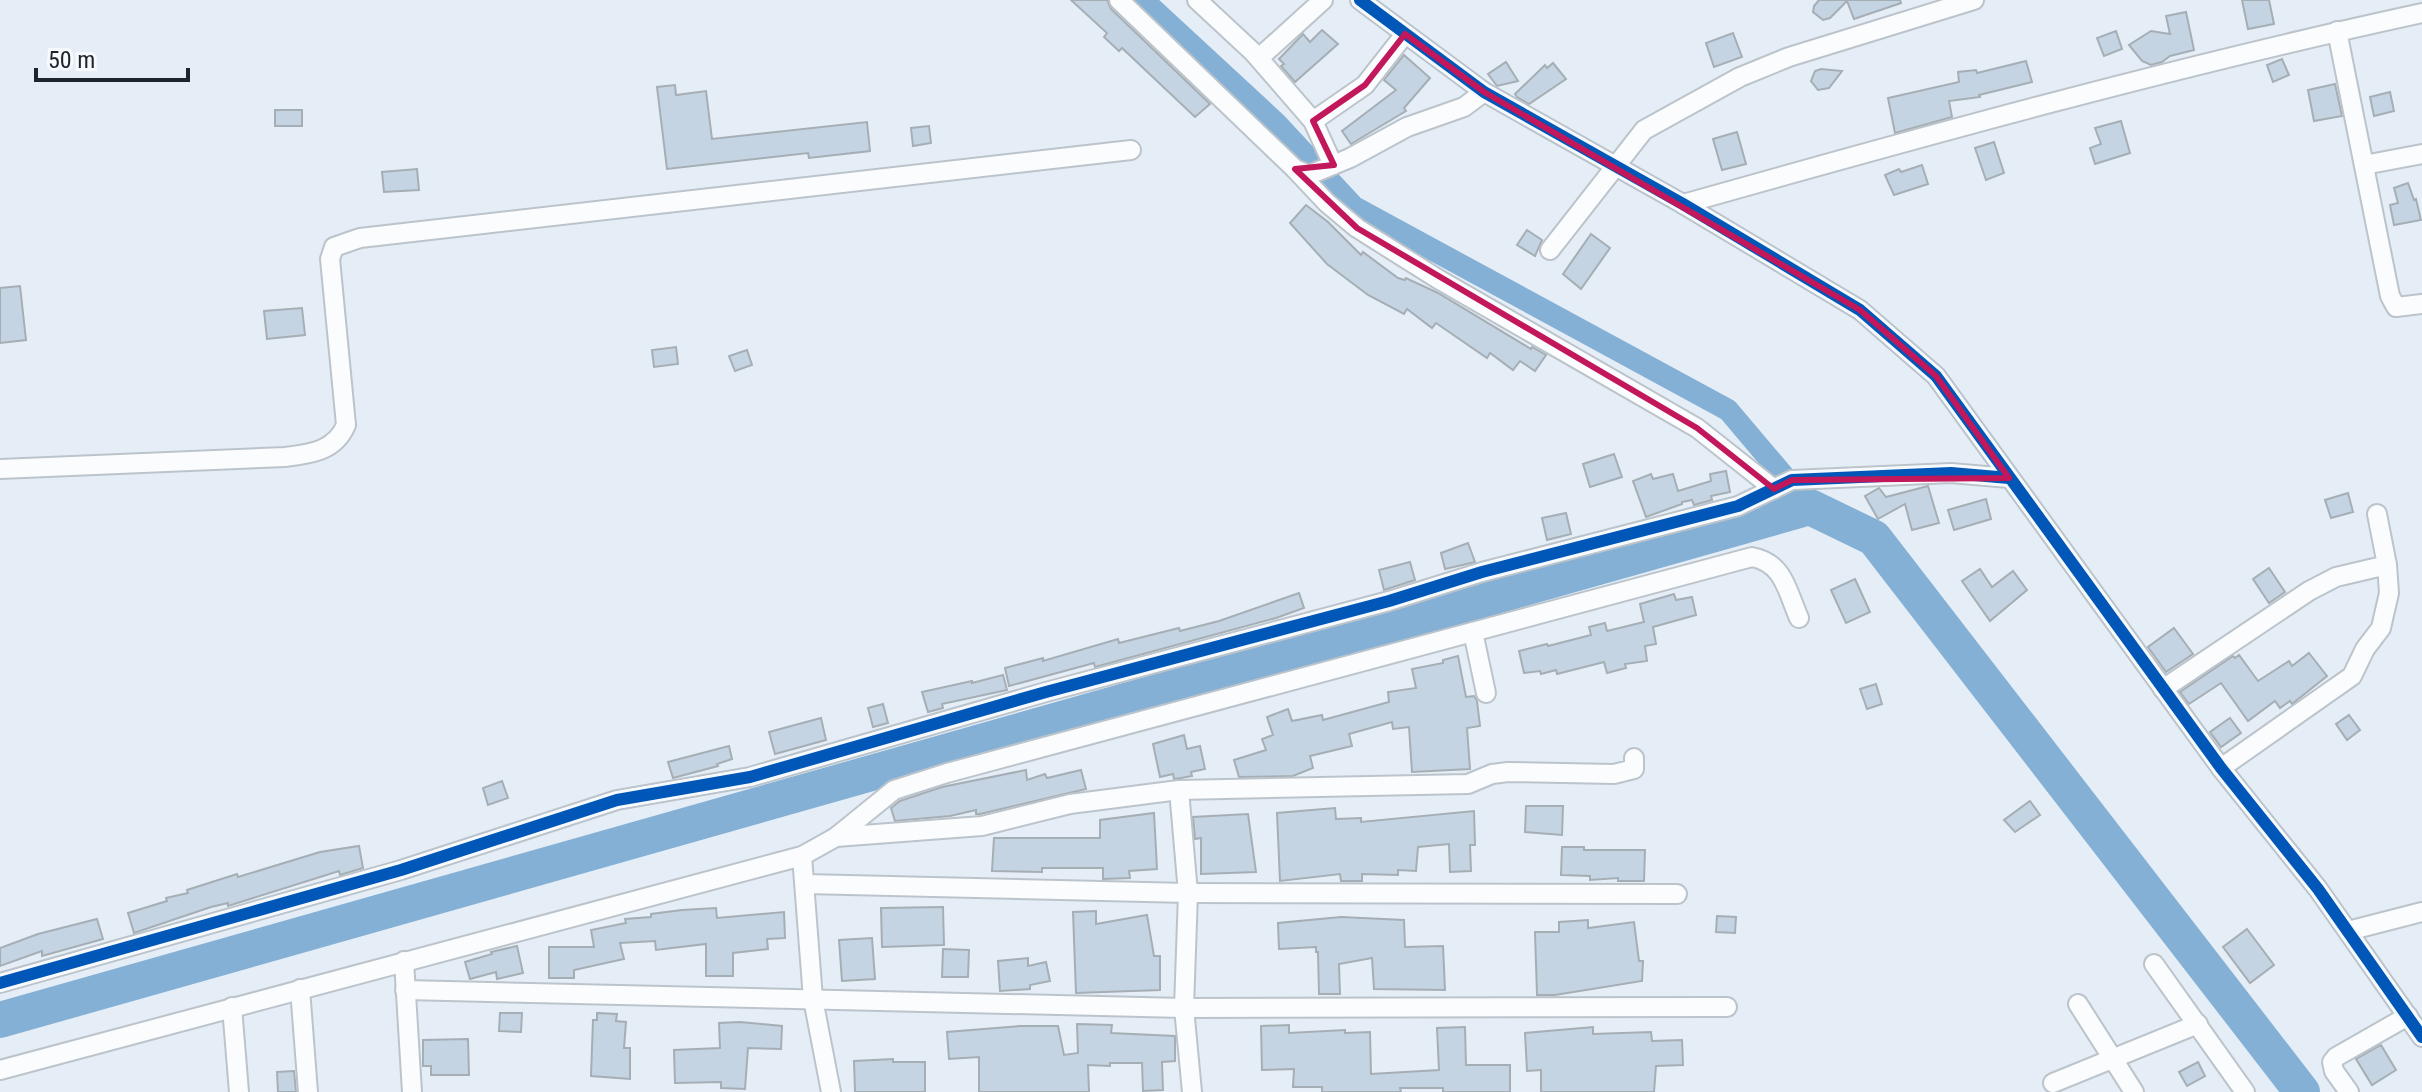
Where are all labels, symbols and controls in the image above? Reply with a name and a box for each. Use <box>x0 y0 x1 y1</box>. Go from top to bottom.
scale bar <box>36 32 188 82</box>
text: 50 m <box>48 46 95 74</box>

